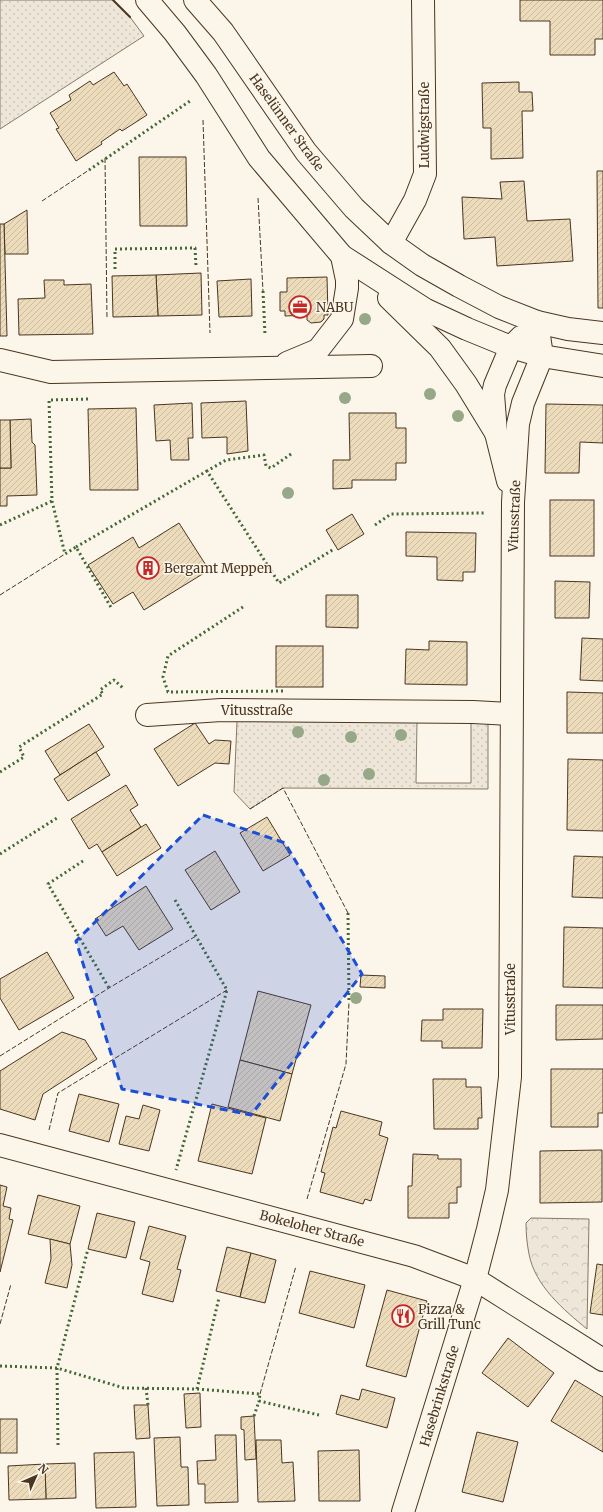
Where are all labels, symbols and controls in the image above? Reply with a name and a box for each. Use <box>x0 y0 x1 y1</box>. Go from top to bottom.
street label: Haselünner Straße <box>246 70 328 175</box>
street label: Ludwigstraße <box>416 82 433 168</box>
office icon: NABU <box>287 294 313 320</box>
place label: NABU <box>316 299 354 316</box>
street label: Vitusstraße <box>505 480 524 553</box>
building icon: Bergamt Meppen <box>135 555 161 581</box>
place label: Bergamt Meppen <box>164 560 273 577</box>
street label: Vitusstraße <box>220 702 293 719</box>
street label: Vitusstraße <box>502 963 519 1036</box>
street label: Bokeloher Straße <box>258 1206 366 1251</box>
place label: Pizza & Grill Tunc <box>418 1301 481 1333</box>
restaurant icon: Pizza & Grill Tunc <box>390 1303 416 1329</box>
street label: Hasebrinkstraße <box>416 1343 463 1449</box>
north arrow <box>16 1456 56 1496</box>
text: N <box>35 1461 51 1477</box>

